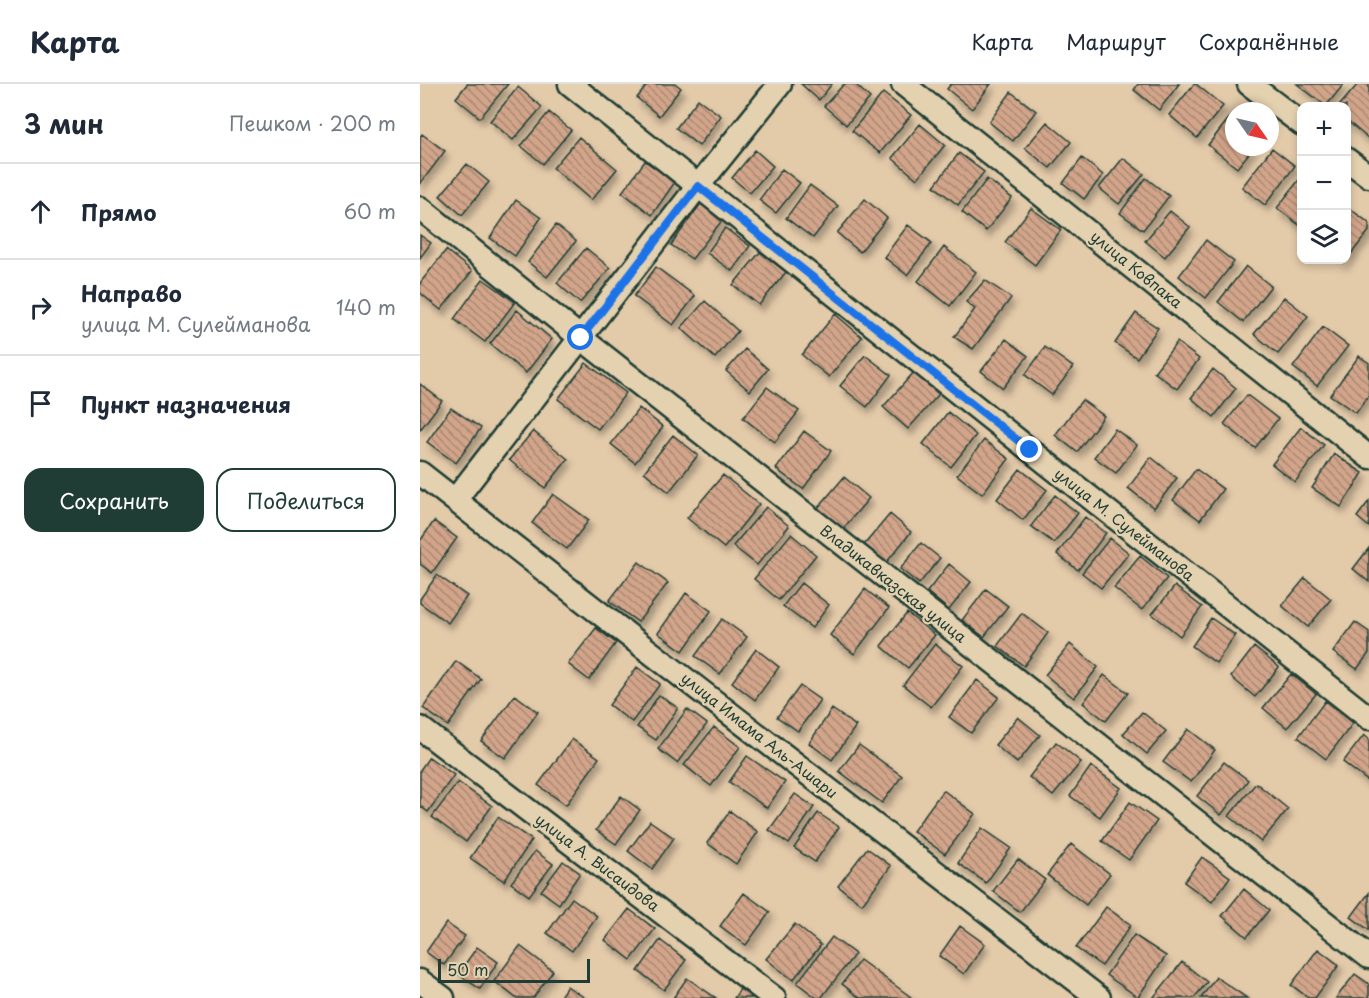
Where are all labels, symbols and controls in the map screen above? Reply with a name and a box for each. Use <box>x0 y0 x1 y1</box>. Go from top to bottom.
text: Карта <box>30 20 120 63</box>
text: Карта <box>972 25 1033 57</box>
text: Маршрут <box>1066 25 1166 57</box>
text: Сохранённые <box>1199 25 1339 57</box>
north arrow <box>1225 102 1279 156</box>
map controls <box>1297 102 1351 264</box>
button: + <box>1297 102 1351 156</box>
text: 3 мин <box>24 104 104 143</box>
text: Пешком · 200 m <box>229 108 396 138</box>
button: − <box>1297 156 1351 210</box>
icon: ahead <box>24 195 57 228</box>
text: Прямо <box>81 195 156 228</box>
text: 60 m <box>344 196 396 226</box>
button: layers <box>1297 210 1351 264</box>
street label: улица Ковпака <box>1086 224 1188 314</box>
text: Направо <box>81 276 182 309</box>
icon: right <box>24 291 57 324</box>
text: 140 m <box>336 292 396 322</box>
text: улица М. Сулейманова <box>81 309 311 339</box>
route start <box>567 324 593 350</box>
icon: arrive <box>24 387 57 420</box>
text: Пункт назначения <box>81 387 291 420</box>
route end <box>1016 436 1042 462</box>
street label: улица М. Сулейманова <box>1050 462 1200 586</box>
button: Сохранить <box>24 468 204 532</box>
button: Поделиться <box>216 468 396 532</box>
street label: Владикавказская улица <box>816 518 973 648</box>
street label: улица Имама Аль-Ашари <box>677 666 843 803</box>
street label: улица А. Висаидова <box>531 807 665 917</box>
scale bar <box>438 956 590 984</box>
text: 50 m <box>447 957 488 981</box>

